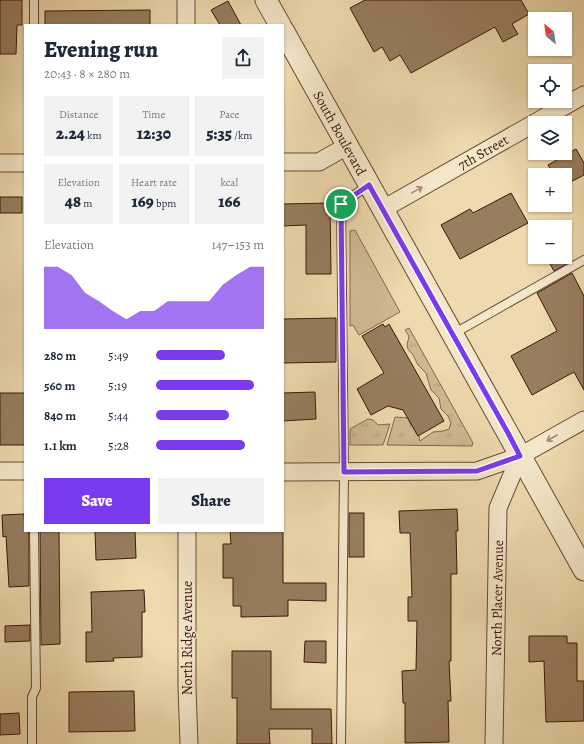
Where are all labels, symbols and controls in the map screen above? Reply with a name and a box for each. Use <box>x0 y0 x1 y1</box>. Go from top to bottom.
north arrow <box>528 12 572 56</box>
map controls <box>528 12 572 264</box>
text: Evening run <box>44 35 158 65</box>
button: share <box>222 37 264 79</box>
button: locate <box>528 64 572 108</box>
text: 20:43 · 8 × 280 m <box>44 65 130 82</box>
street label: South Boulevard <box>308 87 371 179</box>
text: Distance <box>59 107 98 122</box>
text: Time <box>143 107 165 122</box>
text: Pace <box>219 107 240 122</box>
button: layers <box>528 116 572 160</box>
text: 2.24 <box>56 122 85 145</box>
text: 12:30 <box>137 122 171 145</box>
text: 5:35 <box>206 122 232 145</box>
text: km <box>85 128 102 143</box>
text: /km <box>232 128 253 143</box>
street label: 7th Street <box>455 130 512 174</box>
button: + <box>528 168 572 212</box>
text: Elevation <box>58 175 100 190</box>
text: Heart rate <box>131 175 177 190</box>
text: kcal <box>221 175 238 190</box>
one-way arrow <box>411 185 423 193</box>
pin <box>324 187 358 221</box>
text: 48 <box>65 190 81 213</box>
text: 169 <box>132 190 154 213</box>
text: 166 <box>218 190 240 213</box>
icon: arrive <box>330 193 352 215</box>
text: m <box>81 196 92 211</box>
text: bpm <box>154 196 176 211</box>
button: − <box>528 220 572 264</box>
text: Elevation <box>44 236 94 253</box>
text: 147–153 m <box>211 236 264 253</box>
text: 280 m <box>44 347 76 364</box>
text: 5:49 <box>108 347 129 364</box>
text: 560 m <box>44 377 75 394</box>
text: 5:19 <box>108 377 127 394</box>
text: 840 m <box>44 407 76 424</box>
text: 5:44 <box>108 407 128 424</box>
one-way arrow <box>546 435 558 442</box>
text: 1.1 km <box>44 437 77 454</box>
text: 5:28 <box>108 437 129 454</box>
button: Save <box>44 478 150 524</box>
button: Share <box>158 478 264 524</box>
street label: North Placer Avenue <box>487 540 508 656</box>
street label: North Ridge Avenue <box>178 581 197 695</box>

